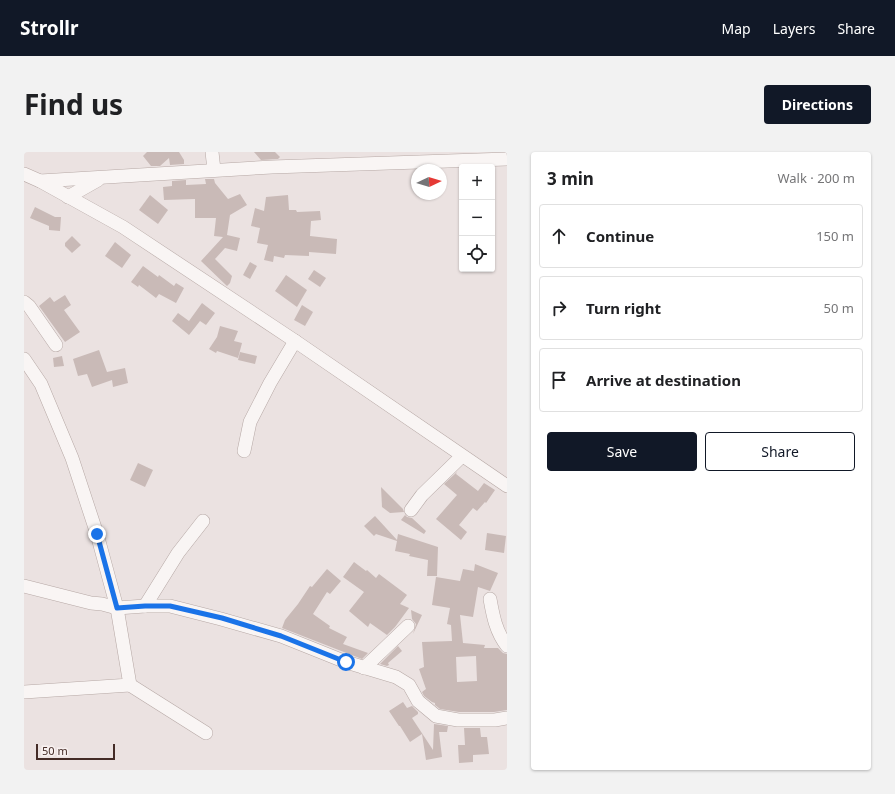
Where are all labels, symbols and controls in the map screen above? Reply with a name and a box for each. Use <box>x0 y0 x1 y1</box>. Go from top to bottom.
text: Strollr <box>20 15 79 41</box>
text: Map <box>722 19 751 38</box>
text: Layers <box>773 19 815 38</box>
text: Share <box>837 19 875 38</box>
text: Find us <box>24 85 123 123</box>
button: Directions <box>764 85 871 124</box>
north arrow <box>411 164 447 200</box>
map controls <box>459 164 495 272</box>
button: + <box>459 164 495 200</box>
text: 3 min <box>547 167 594 190</box>
text: Walk · 200 m <box>777 169 855 187</box>
button: − <box>459 200 495 236</box>
icon: ahead <box>548 225 570 247</box>
text: Continue <box>586 226 654 246</box>
text: 150 m <box>816 227 854 245</box>
button: locate <box>459 236 495 272</box>
icon: right <box>548 297 570 319</box>
text: Turn right <box>586 298 661 318</box>
text: 50 m <box>824 299 854 317</box>
icon: arrive <box>548 369 570 391</box>
text: Arrive at destination <box>586 370 741 390</box>
button: Save <box>547 432 697 471</box>
button: Share <box>705 432 855 471</box>
route end <box>88 525 106 543</box>
route start <box>337 653 355 671</box>
scale bar <box>36 742 115 761</box>
text: 50 m <box>42 743 68 758</box>

